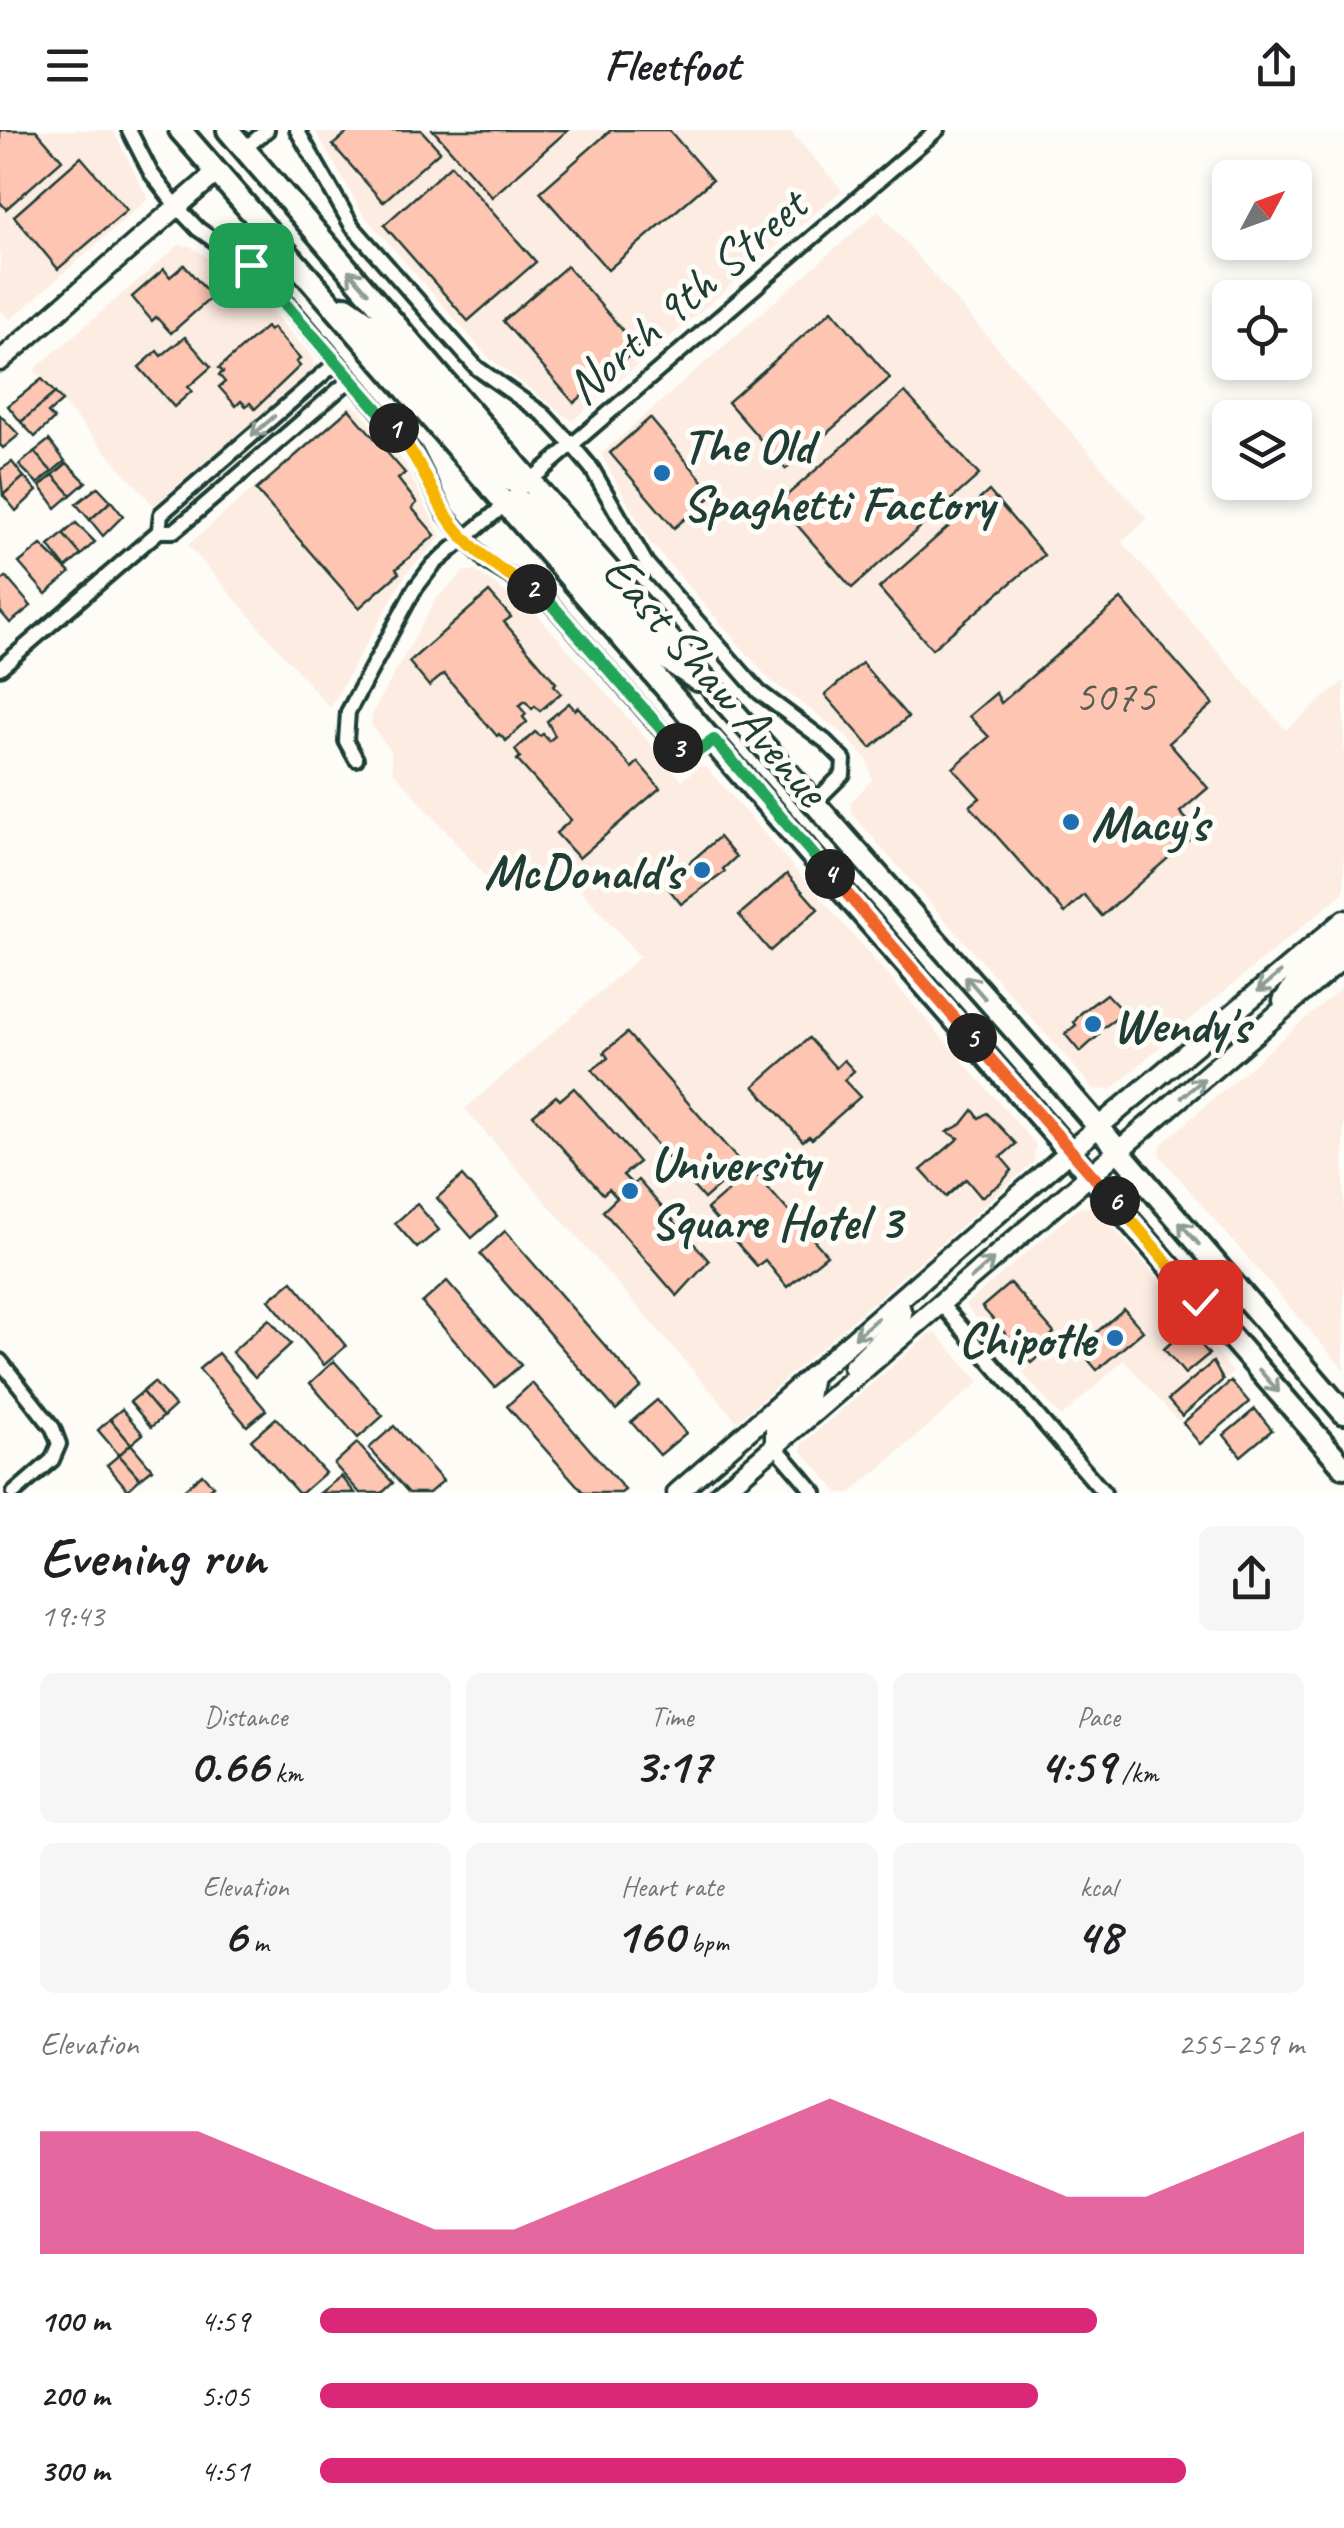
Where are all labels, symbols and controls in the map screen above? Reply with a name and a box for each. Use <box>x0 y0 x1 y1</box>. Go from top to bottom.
text: Fleetfoot <box>604 37 740 94</box>
icon: menu <box>40 38 95 93</box>
icon: share <box>1249 38 1304 93</box>
north arrow <box>1212 160 1312 260</box>
map controls <box>1212 160 1312 500</box>
street label: North 9th Street <box>553 171 823 418</box>
pin <box>209 223 294 308</box>
icon: arrive <box>224 238 279 293</box>
one-way arrow <box>348 269 370 295</box>
button: locate <box>1212 280 1312 380</box>
button: layers <box>1212 400 1312 500</box>
pin: 1 <box>369 403 419 453</box>
text: 1 <box>388 410 400 445</box>
place label: The Old Spaghetti Factory <box>682 414 999 535</box>
one-way arrow <box>251 415 276 438</box>
marker: The Old Spaghetti Factory <box>651 462 673 484</box>
street label: East Shaw Avenue <box>589 541 844 821</box>
pin: 2 <box>507 564 557 614</box>
text: 2 <box>526 571 538 606</box>
house number: 5075 <box>1074 668 1158 725</box>
pin: 3 <box>653 723 703 773</box>
text: 3 <box>672 730 684 765</box>
place label: Macy's <box>1091 792 1213 855</box>
marker: Macy's <box>1060 811 1082 833</box>
place label: McDonald's <box>484 840 686 903</box>
pin: 4 <box>805 849 855 899</box>
text: 4 <box>824 856 836 891</box>
marker: McDonald's <box>691 859 713 881</box>
one-way arrow <box>1257 971 1283 993</box>
one-way arrow <box>963 975 986 1000</box>
place label: Wendy's <box>1113 994 1254 1057</box>
pin: 5 <box>947 1013 997 1063</box>
marker: Wendy's <box>1082 1013 1104 1035</box>
text: 5 <box>966 1020 978 1055</box>
one-way arrow <box>1180 1077 1206 1099</box>
place label: University Square Hotel 3 <box>650 1132 906 1253</box>
pin: 6 <box>1090 1176 1140 1226</box>
marker: University Square Hotel 3 <box>619 1180 641 1202</box>
text: 6 <box>1108 1183 1122 1218</box>
one-way arrow <box>1179 1221 1201 1247</box>
one-way arrow <box>968 1258 994 1280</box>
pin <box>1158 1260 1243 1345</box>
icon: check <box>1173 1275 1228 1330</box>
place label: Chipotle <box>959 1308 1098 1371</box>
one-way arrow <box>854 1317 880 1339</box>
marker: Chipotle <box>1104 1327 1126 1349</box>
one-way arrow <box>1258 1368 1281 1393</box>
text: Evening run <box>40 1522 265 1592</box>
button: share <box>1199 1526 1304 1631</box>
text: 19:43 <box>40 1595 104 1636</box>
text: Distance <box>204 1699 287 1734</box>
text: Time <box>651 1699 693 1734</box>
text: Pace <box>1077 1699 1120 1734</box>
text: 0.66 <box>189 1734 268 1797</box>
text: 3:17 <box>633 1734 711 1797</box>
text: 4:59 <box>1039 1734 1115 1797</box>
text: km <box>268 1755 302 1790</box>
text: /km <box>1115 1755 1158 1790</box>
text: Elevation <box>203 1869 289 1904</box>
text: Heart rate <box>621 1869 723 1904</box>
text: kcal <box>1080 1869 1117 1904</box>
text: 6 <box>223 1904 246 1967</box>
text: 160 <box>615 1904 684 1967</box>
text: 48 <box>1076 1904 1121 1967</box>
text: m <box>246 1925 269 1960</box>
text: bpm <box>684 1925 729 1960</box>
text: Elevation <box>40 2023 138 2064</box>
text: 255–259 m <box>1178 2023 1304 2064</box>
text: 100 m <box>40 2300 109 2341</box>
text: 4:59 <box>200 2300 250 2341</box>
text: 200 m <box>40 2375 109 2416</box>
text: 5:05 <box>200 2375 250 2416</box>
text: 300 m <box>40 2450 109 2491</box>
text: 4:51 <box>200 2450 250 2491</box>

